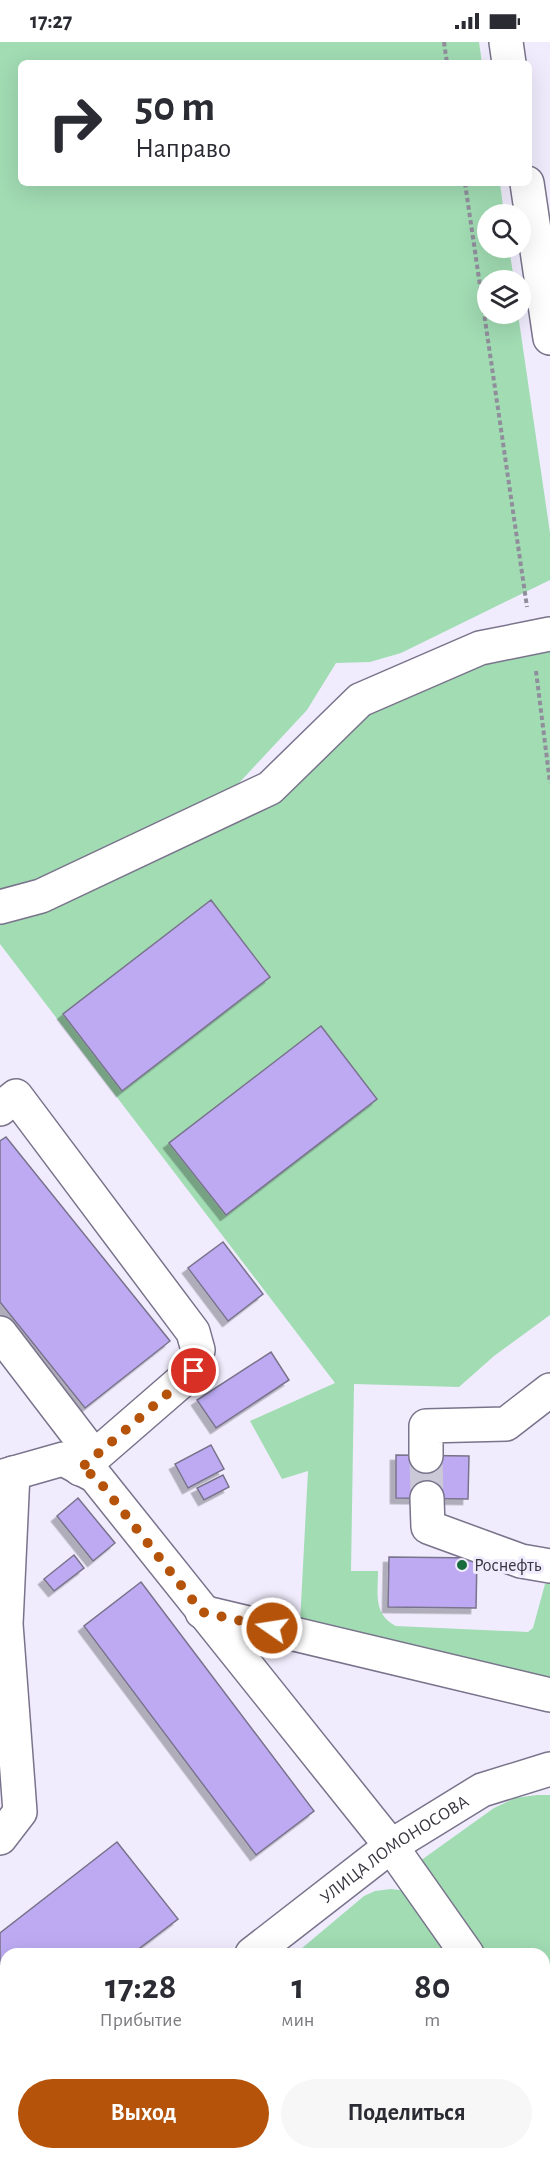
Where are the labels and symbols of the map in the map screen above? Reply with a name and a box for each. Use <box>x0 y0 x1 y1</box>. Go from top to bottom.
pin <box>168 1345 219 1396</box>
place label: Роснефть <box>474 1557 542 1575</box>
marker: Роснефть <box>455 1558 469 1572</box>
position arrow <box>240 1596 304 1660</box>
street label: УЛИЦА ЛОМОНОСОВА <box>317 1792 472 1907</box>

